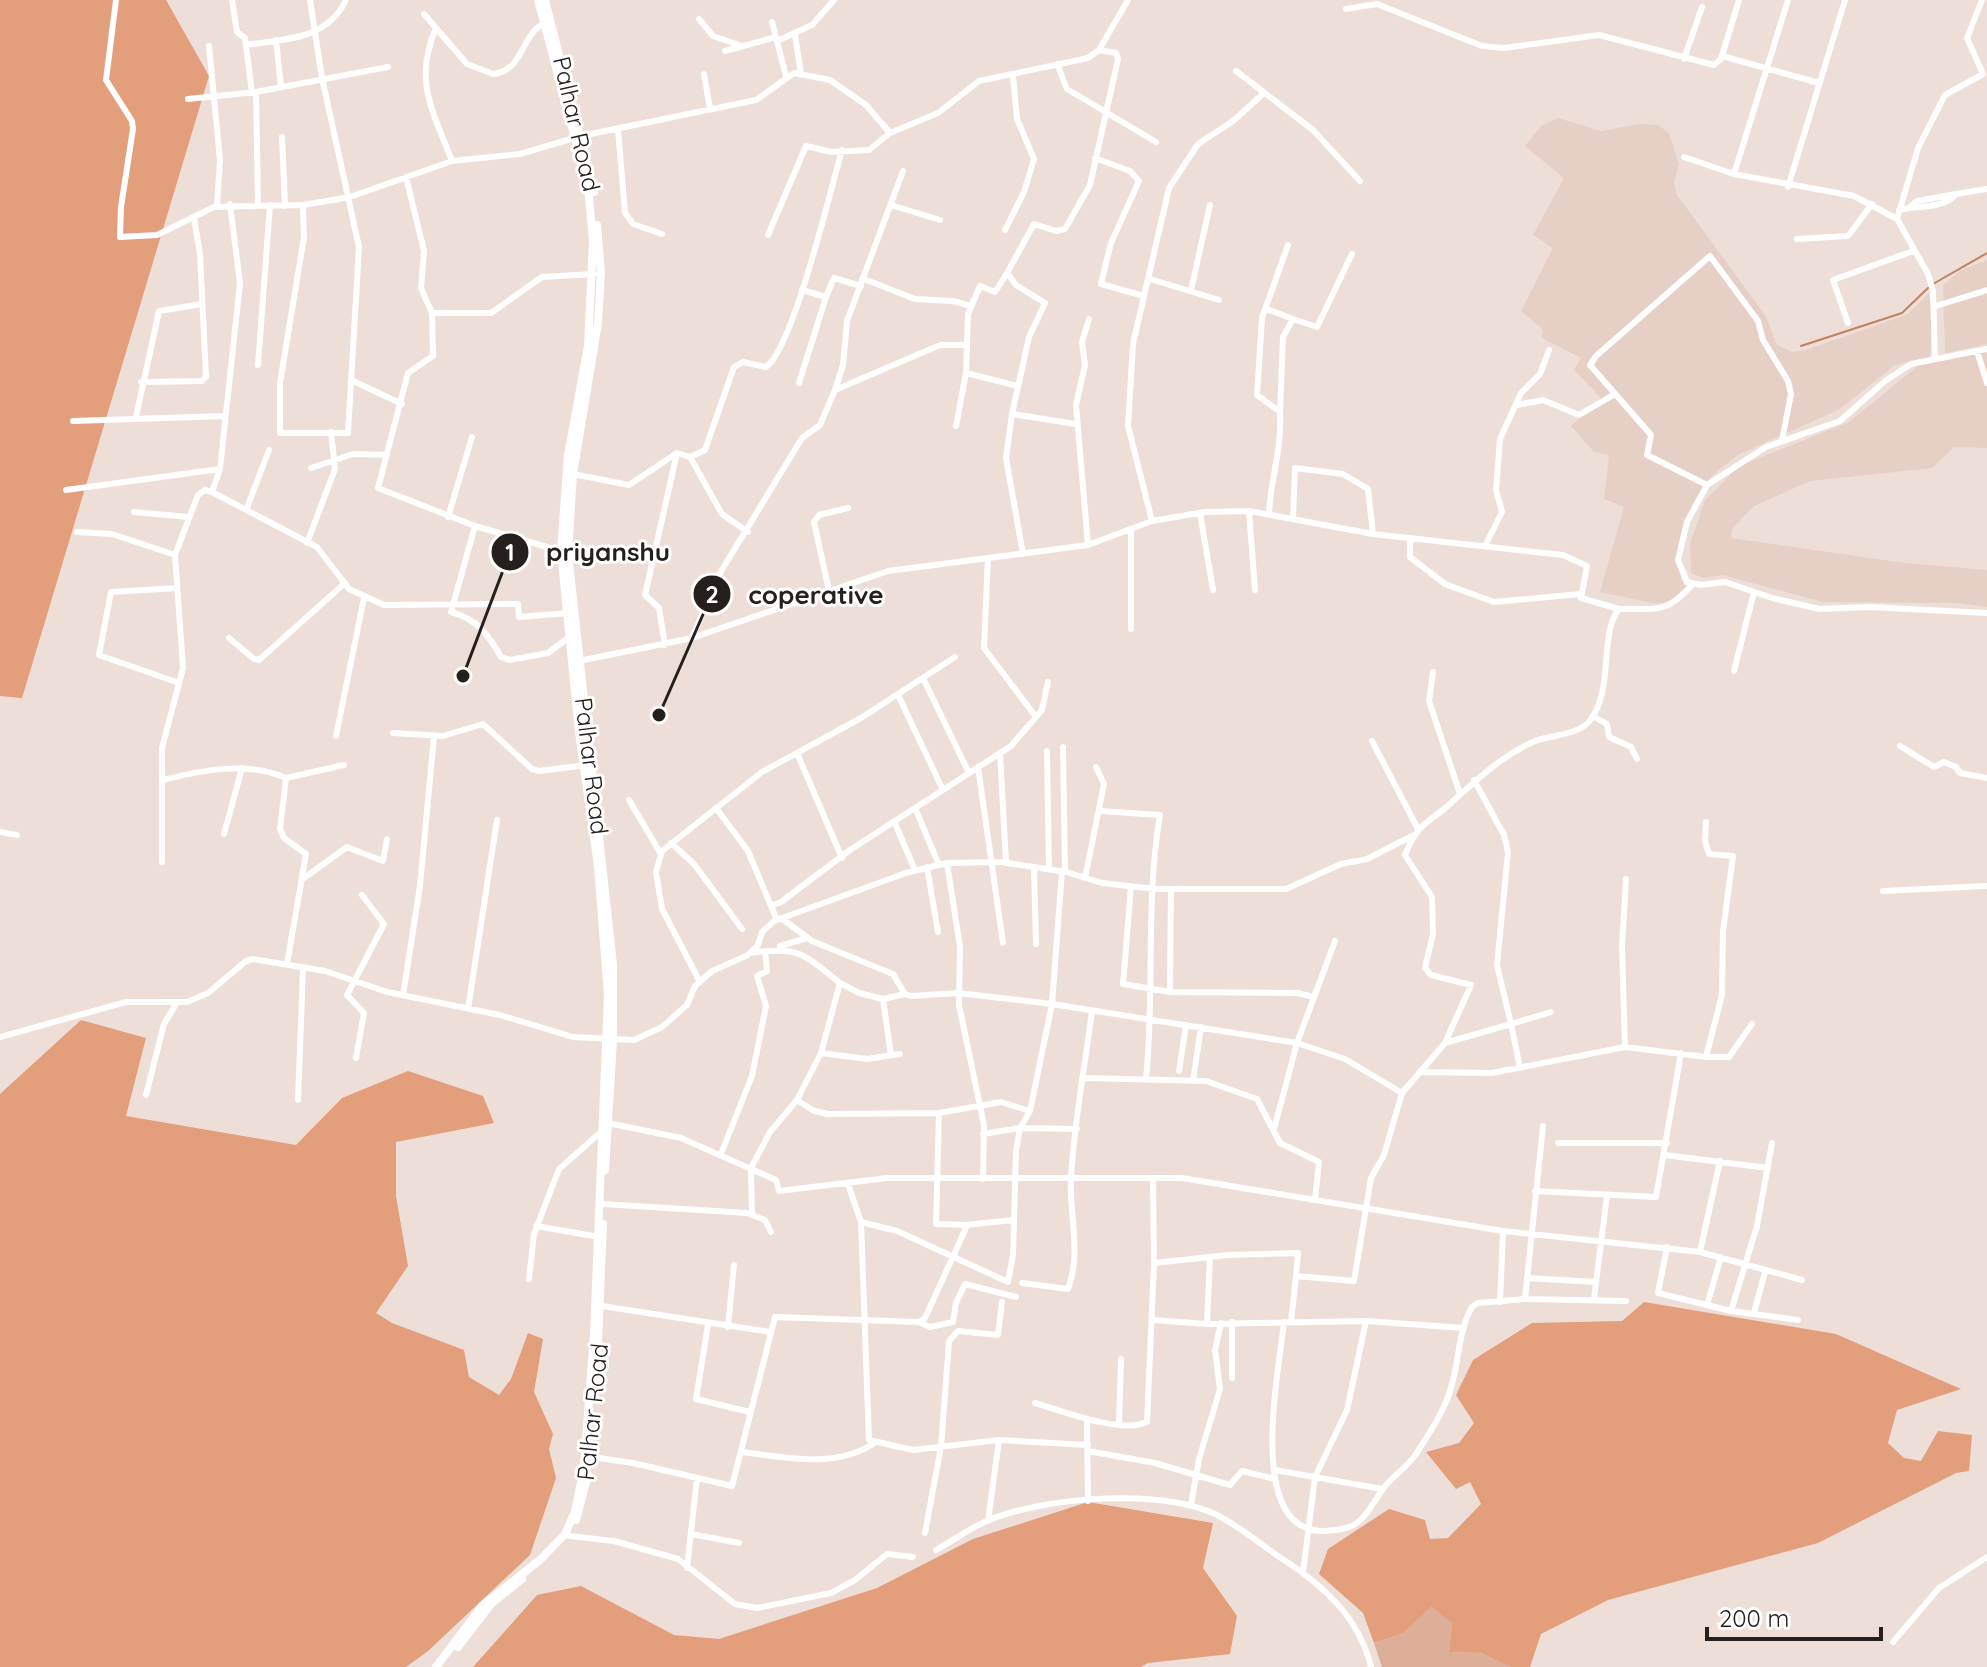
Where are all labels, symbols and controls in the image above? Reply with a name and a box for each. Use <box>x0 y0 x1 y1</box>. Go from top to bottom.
street label: Palhar Road <box>547 53 607 194</box>
callout: priyanshu <box>490 527 686 577</box>
text: priyanshu <box>546 535 670 568</box>
text: 1 <box>505 537 515 567</box>
callout: coperative <box>692 569 900 619</box>
text: coperative <box>748 578 884 611</box>
text: 2 <box>705 579 719 609</box>
street label: Palhar Road <box>569 696 615 836</box>
street label: Palhar Road <box>570 1342 614 1482</box>
scale bar <box>1707 1591 1881 1641</box>
text: 200 m <box>1719 1603 1789 1633</box>

